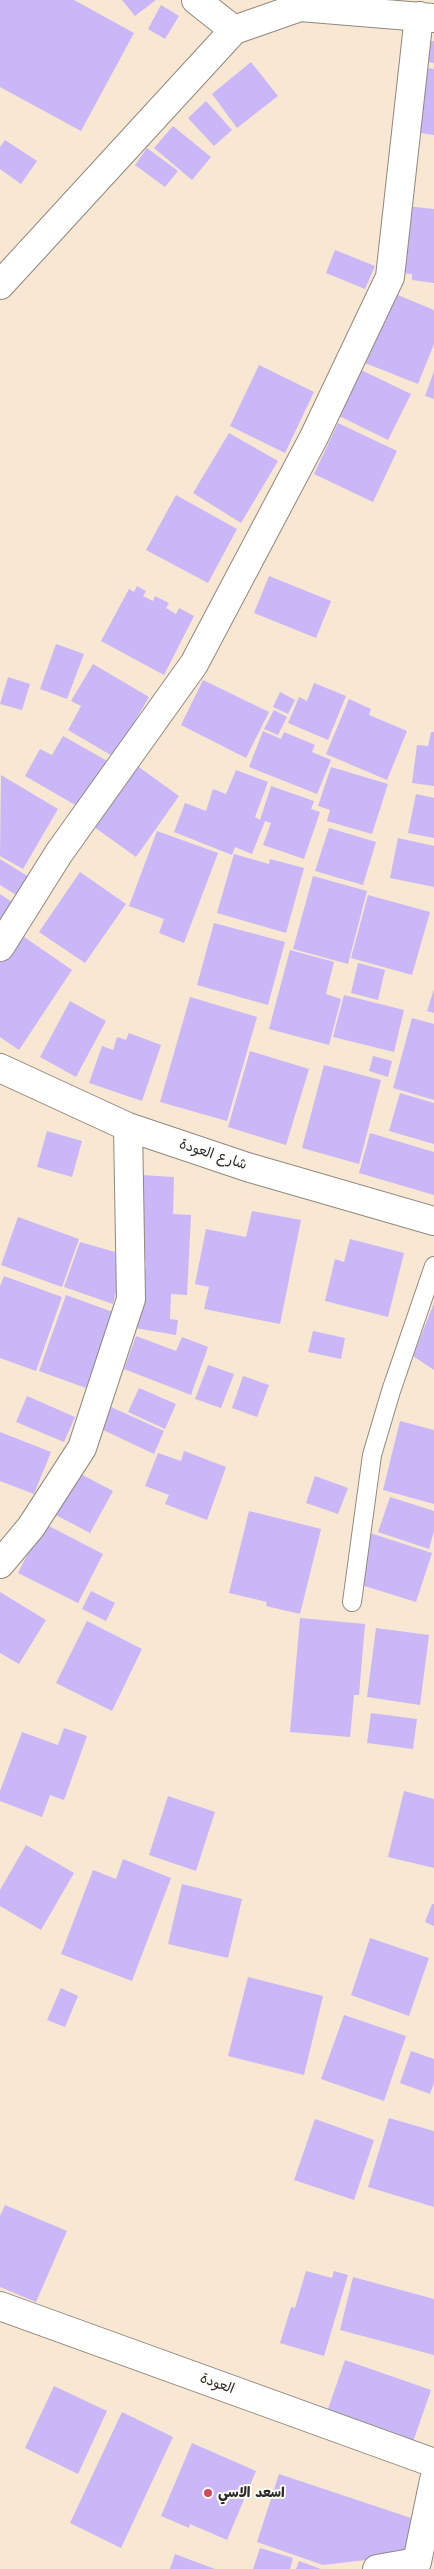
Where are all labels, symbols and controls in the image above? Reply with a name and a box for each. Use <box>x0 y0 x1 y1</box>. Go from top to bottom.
street label: شارع العودة <box>177 1136 249 1174</box>
street label: العودة <box>198 2370 236 2398</box>
place label: اسعد الاسي <box>218 2485 285 2501</box>
marker: اسعد الاسي <box>202 2487 214 2499</box>

